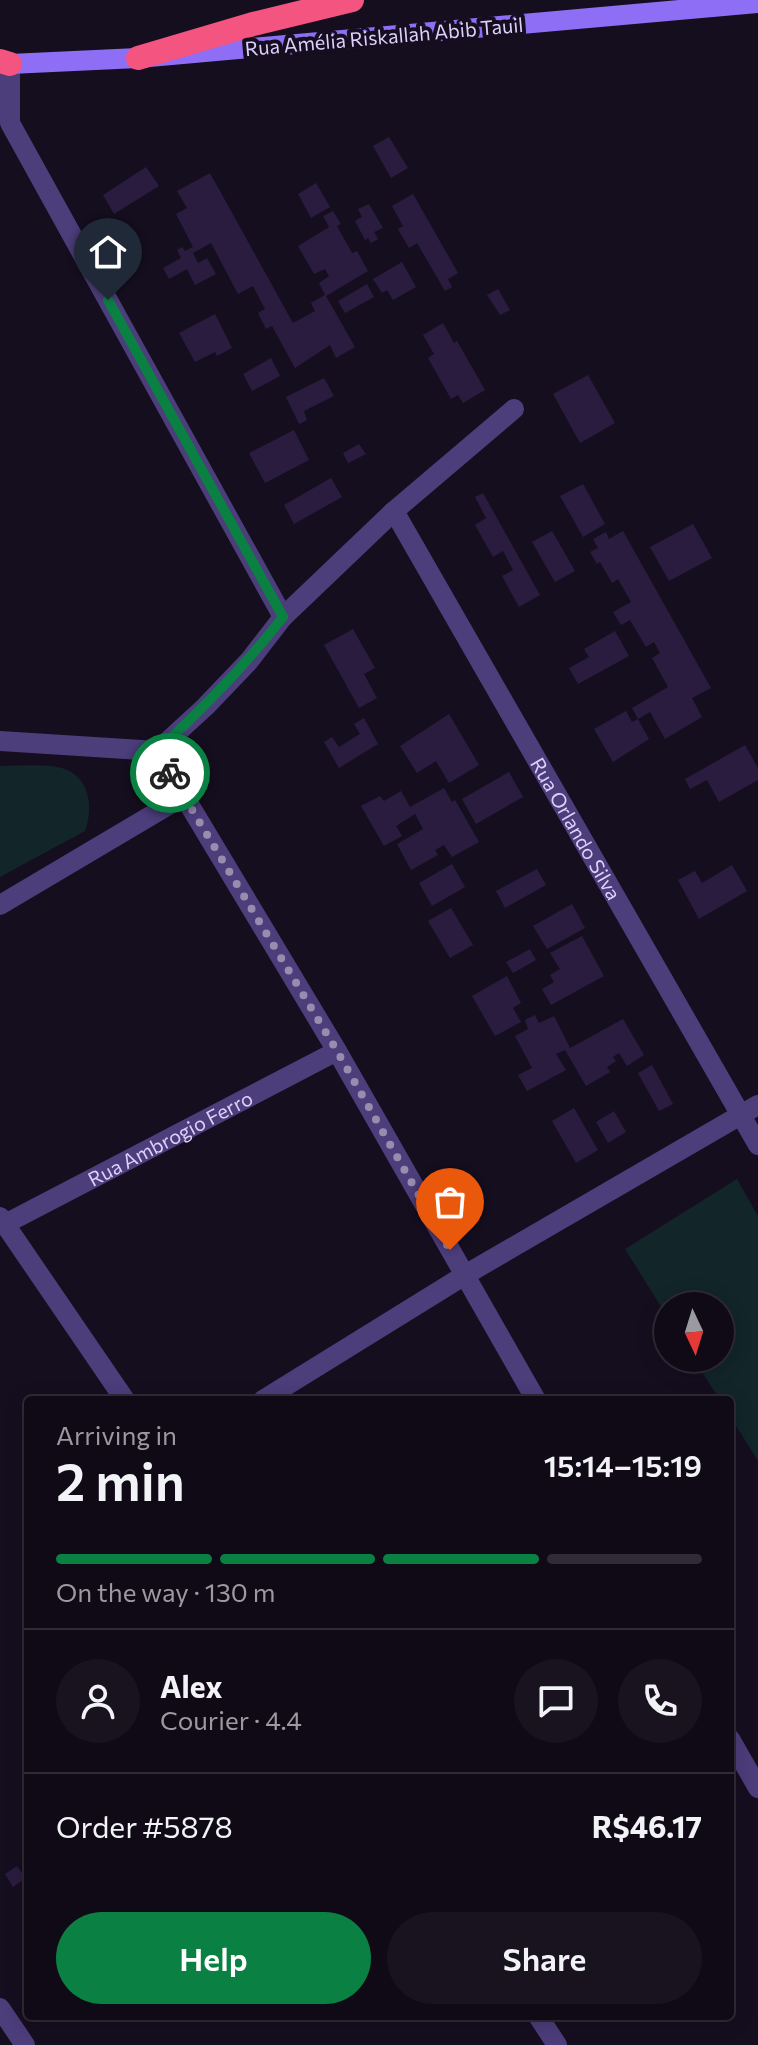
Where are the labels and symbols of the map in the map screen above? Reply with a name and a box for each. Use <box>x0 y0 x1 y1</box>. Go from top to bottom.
street label: Rua Amélia Riskallah Abib Tauil <box>244 12 524 60</box>
pin <box>74 218 142 300</box>
courier <box>130 733 210 813</box>
street label: Rua Orlando Silva <box>526 753 626 904</box>
street label: Rua Ambrogio Ferro <box>83 1085 256 1191</box>
pin <box>416 1168 484 1250</box>
north arrow <box>654 1292 734 1372</box>

